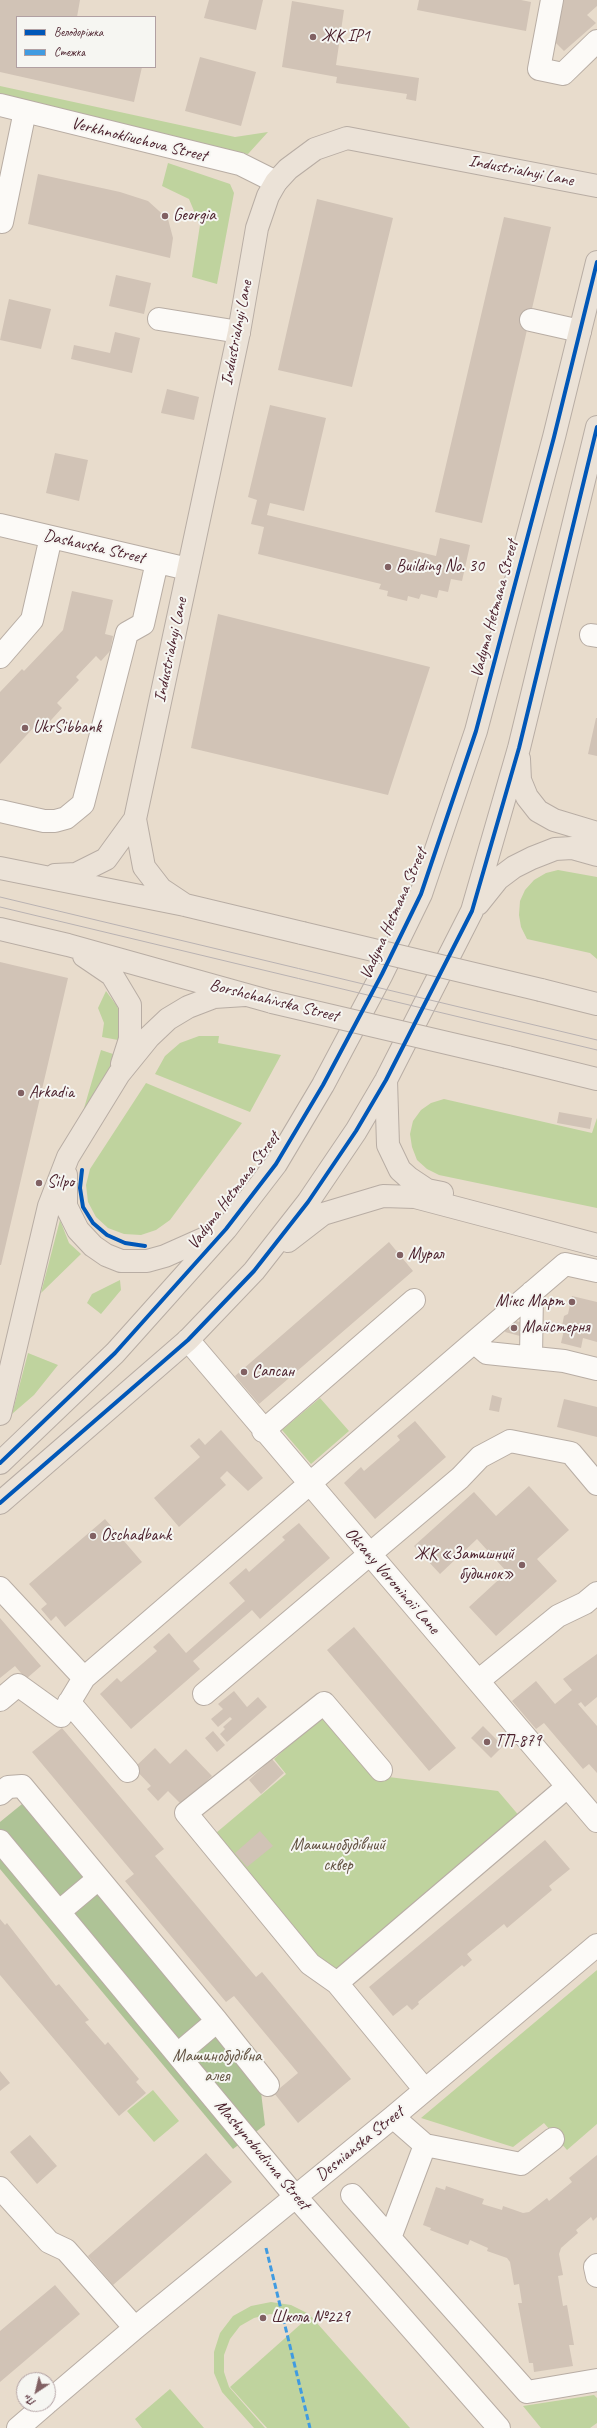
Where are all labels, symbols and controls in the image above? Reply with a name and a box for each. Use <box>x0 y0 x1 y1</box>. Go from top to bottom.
legend <box>16 16 156 68</box>
text: Велодоріжка <box>54 24 103 40</box>
place label: ЖК IP1 <box>321 27 370 47</box>
marker: ЖК IP1 <box>308 32 318 42</box>
text: Стежка <box>54 44 85 60</box>
street label: Verkhnokliuchova Street <box>69 113 209 167</box>
street label: Industrialnyi Lane <box>467 151 575 191</box>
place label: Georgia <box>173 206 216 226</box>
marker: Georgia <box>160 211 170 221</box>
street label: Industrialnyi Lane <box>217 279 257 387</box>
street label: Dashavska Street <box>41 525 147 569</box>
street label: Vadyma Hetmana Street <box>467 538 523 680</box>
place label: Building No. 30 <box>396 557 484 577</box>
marker: Building No. 30 <box>383 562 393 572</box>
street label: Industrialnyi Lane <box>150 596 192 704</box>
place label: UkrSibbank <box>33 718 101 738</box>
marker: UkrSibbank <box>20 723 30 733</box>
street label: Vadyma Hetmana Street <box>356 845 432 983</box>
street label: Borshchahivska Street <box>207 975 341 1027</box>
place label: Arkadia <box>29 1083 74 1103</box>
marker: Arkadia <box>16 1088 26 1098</box>
street label: Vadyma Hetmana Street <box>183 1128 285 1254</box>
place label: Silpo <box>47 1173 74 1193</box>
marker: Silpo <box>34 1178 44 1188</box>
place label: Мурал <box>408 1245 444 1265</box>
marker: Мурал <box>395 1250 405 1260</box>
place label: Мікс Март <box>496 1292 564 1312</box>
marker: Мікс Март <box>567 1297 577 1307</box>
place label: Майстерня <box>522 1318 589 1338</box>
marker: Майстерня <box>509 1323 519 1333</box>
place label: Сапсан <box>252 1362 294 1382</box>
marker: Сапсан <box>239 1367 249 1377</box>
street label: Oksany Voroninoii Lane <box>340 1524 444 1638</box>
place label: Oschadbank <box>101 1526 171 1546</box>
marker: Oschadbank <box>88 1531 98 1541</box>
place label: ЖК «Затишний будинок» <box>414 1545 514 1585</box>
marker: ЖК «Затишний будинок» <box>517 1560 527 1570</box>
place label: ТП-879 <box>495 1732 541 1752</box>
marker: ТП-879 <box>482 1737 492 1747</box>
park label: Машинобудівний сквер <box>291 1836 385 1876</box>
park label: Машинобудівна алея <box>173 2047 261 2087</box>
street label: Mashynobudivna Street <box>210 2096 314 2214</box>
street label: Desnianska Street <box>312 2102 408 2186</box>
place label: Школа №229 <box>271 2308 350 2328</box>
marker: Школа №229 <box>258 2313 268 2323</box>
north arrow <box>16 2372 56 2412</box>
text: Пн <box>21 2392 38 2410</box>

